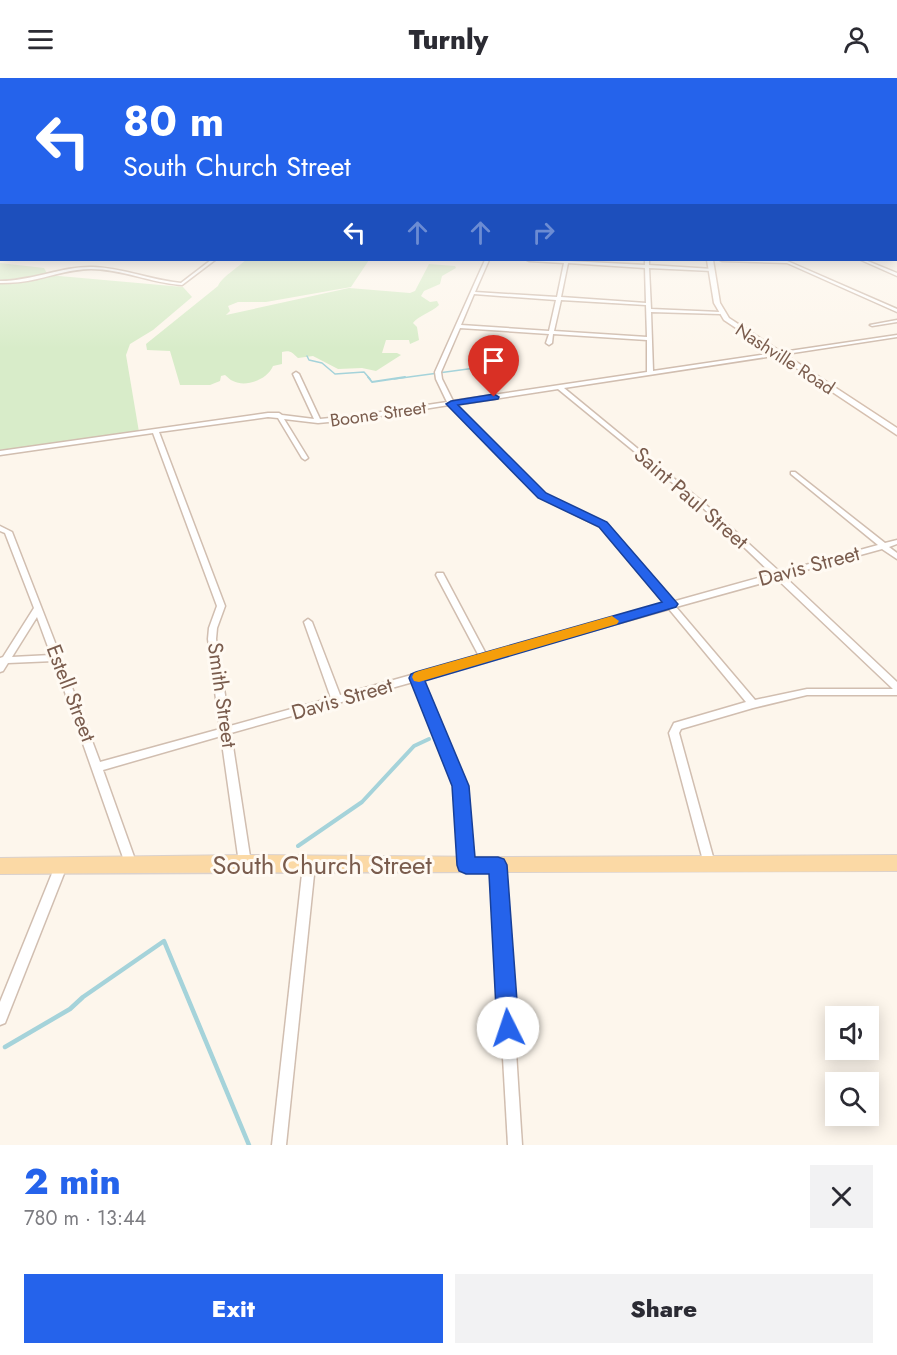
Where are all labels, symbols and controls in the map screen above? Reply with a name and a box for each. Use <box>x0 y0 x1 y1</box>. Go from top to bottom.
text: Turnly <box>409 20 488 59</box>
icon: menu <box>24 23 57 56</box>
icon: person <box>840 23 873 56</box>
text: 80 m <box>123 91 224 152</box>
icon: left <box>24 102 102 180</box>
text: South Church Street <box>123 147 351 186</box>
icon: left <box>338 216 371 249</box>
icon: ahead <box>401 216 434 249</box>
icon: ahead <box>464 216 497 249</box>
icon: right <box>527 216 560 249</box>
street label: Nashville Road <box>730 317 840 401</box>
pin <box>468 335 519 397</box>
icon: arrive <box>477 344 510 377</box>
street label: Boone Street <box>328 394 428 434</box>
street label: Saint Paul Street <box>627 440 755 556</box>
street label: Davis Street <box>755 538 863 594</box>
street label: Estell Street <box>39 640 103 746</box>
street label: Smith Street <box>200 641 244 749</box>
street label: Davis Street <box>288 670 396 728</box>
street label: South Church Street <box>212 846 432 884</box>
position arrow <box>476 996 540 1060</box>
map controls <box>825 1006 879 1126</box>
button: sound <box>825 1006 879 1060</box>
button: search <box>825 1072 879 1126</box>
text: 2 min <box>24 1155 121 1207</box>
button: close <box>810 1165 873 1228</box>
text: 780 m · 13:44 <box>24 1204 146 1233</box>
button: Exit <box>24 1274 443 1343</box>
button: Share <box>455 1274 873 1343</box>

